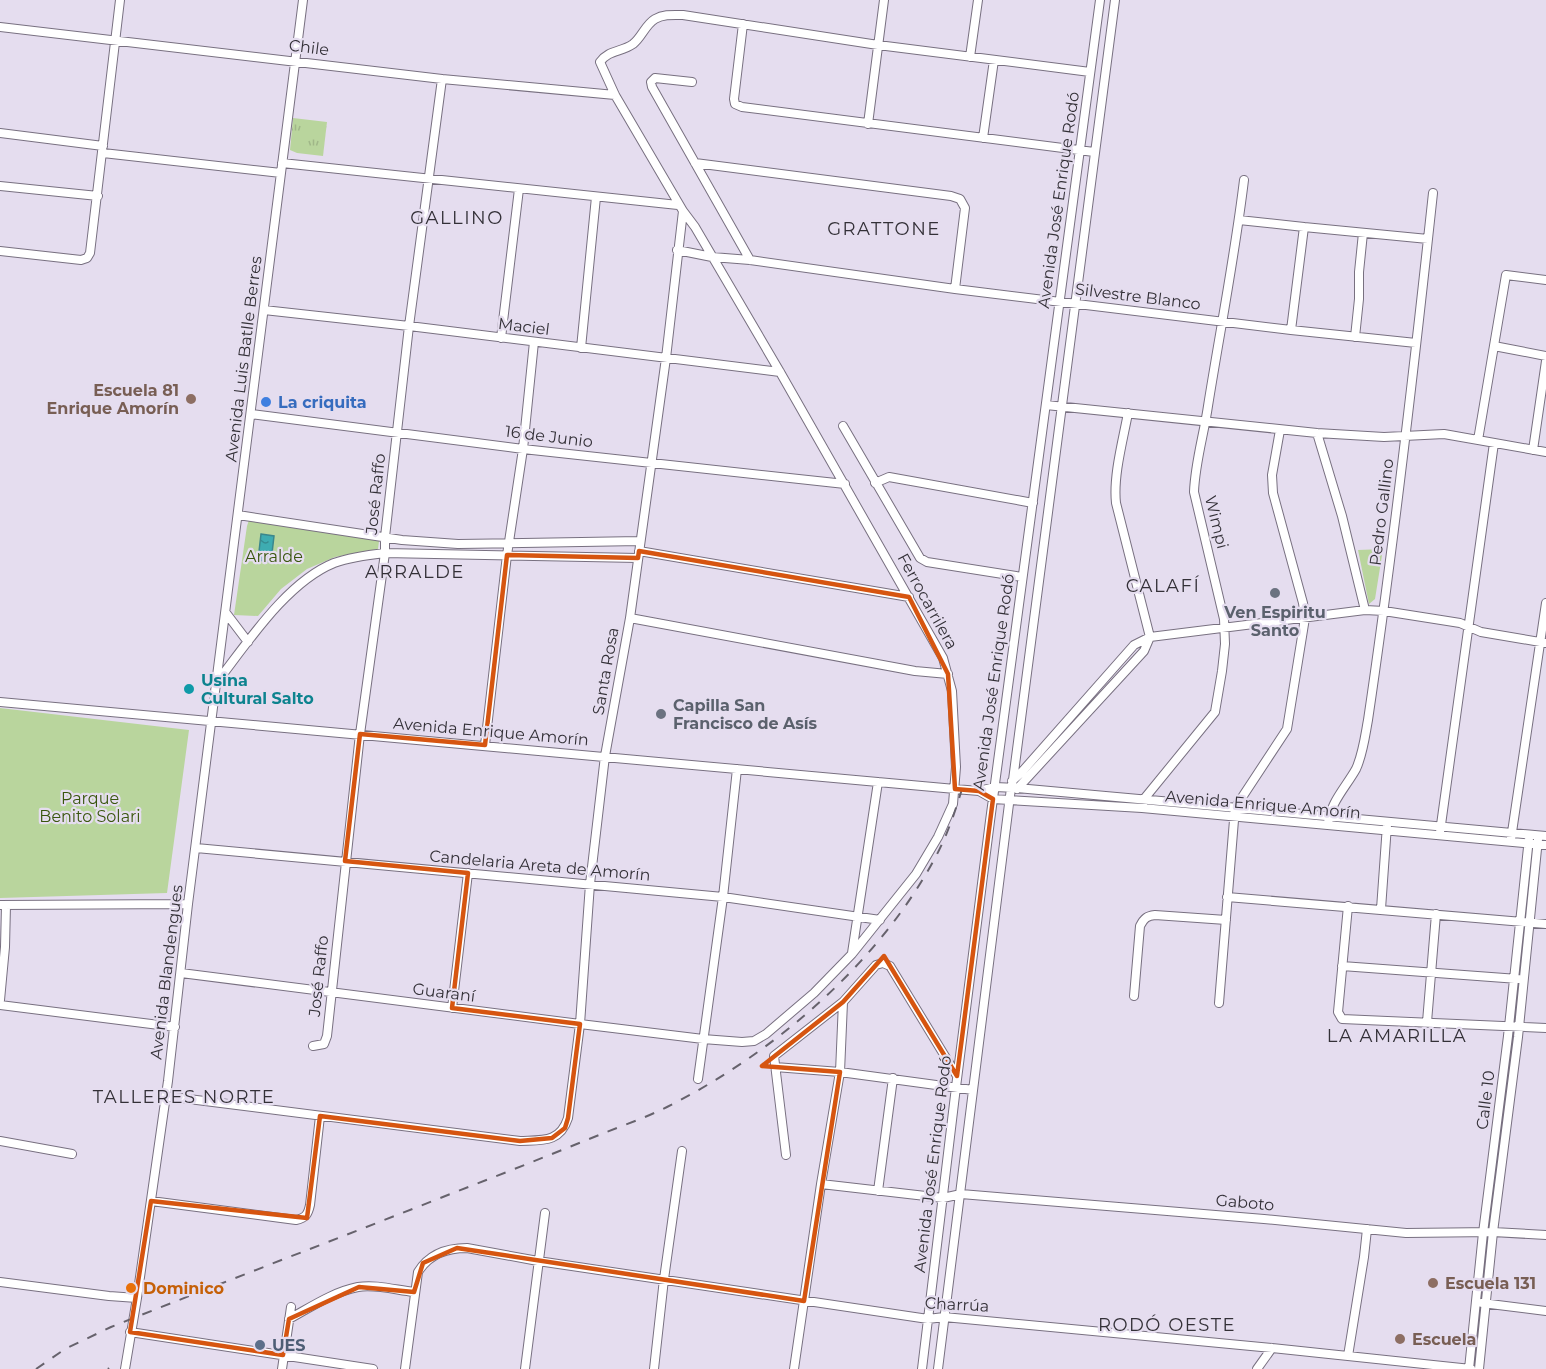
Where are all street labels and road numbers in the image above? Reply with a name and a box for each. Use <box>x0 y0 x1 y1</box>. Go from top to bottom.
street label: Chile <box>288 36 330 59</box>
street label: Avenida José Enrique Rodó <box>1034 91 1083 310</box>
street label: Avenida Luis Batlle Berres <box>221 255 266 463</box>
street label: Silvestre Blanco <box>1074 279 1202 314</box>
street label: Maciel <box>497 314 551 339</box>
street label: 16 de Junio <box>504 422 594 451</box>
street label: José Raffo <box>362 453 389 537</box>
street label: Pedro Gallino <box>1365 457 1397 567</box>
street label: Wimpi <box>1201 494 1232 551</box>
street label: Ferrocarrilera <box>893 550 962 652</box>
street label: Avenida José Enrique Rodó <box>969 573 1018 792</box>
street label: Santa Rosa <box>588 626 623 716</box>
street label: Avenida Enrique Amorín <box>392 713 590 750</box>
street label: Avenida Enrique Amorín <box>1164 786 1362 823</box>
street label: Candelaria Areta de Amorín <box>429 846 651 885</box>
street label: Avenida Blandengues <box>146 883 187 1061</box>
street label: José Raffo <box>305 935 332 1019</box>
street label: Guaraní <box>412 979 477 1006</box>
street label: Avenida José Enrique Rodó <box>910 1054 955 1274</box>
street label: Calle 10 <box>1472 1069 1499 1131</box>
street label: Gaboto <box>1215 1190 1275 1215</box>
street label: Charrúa <box>924 1293 990 1316</box>

